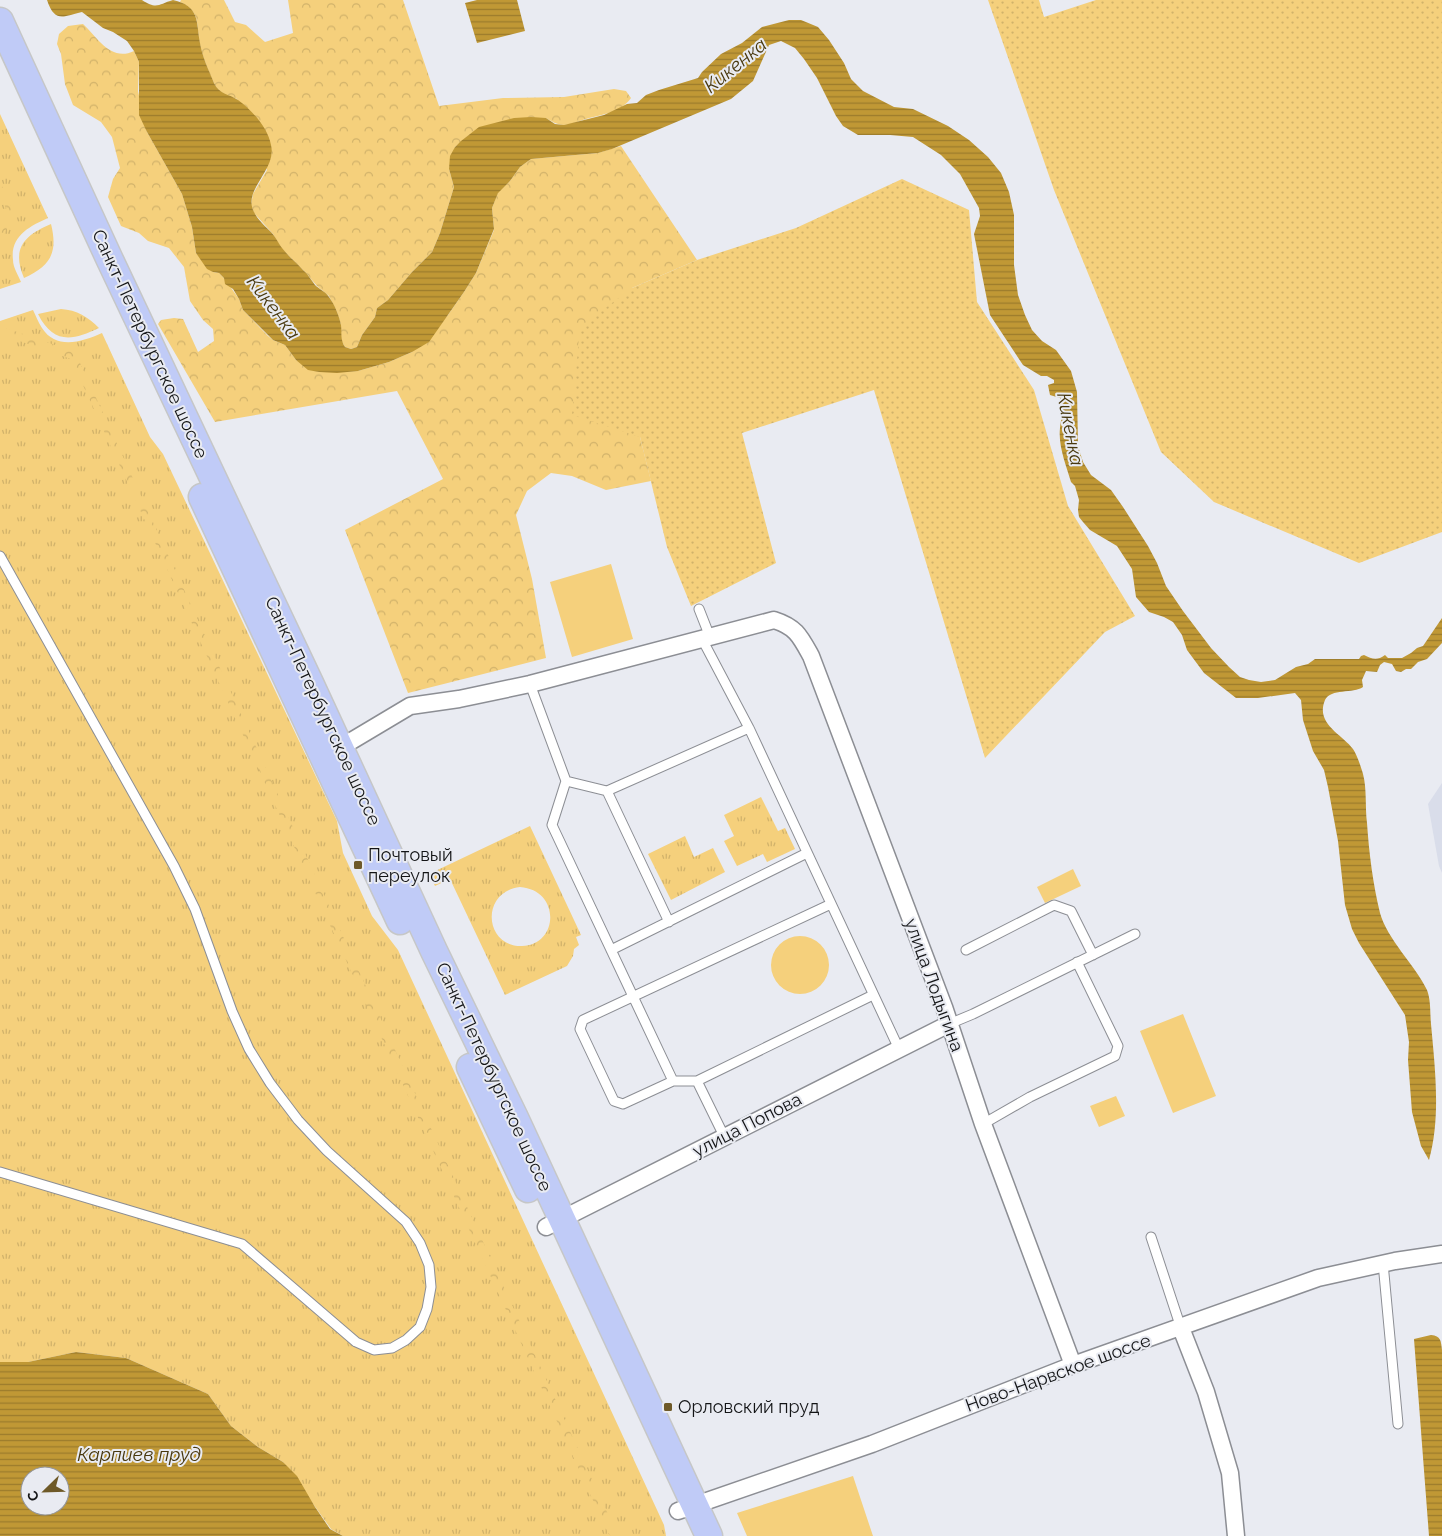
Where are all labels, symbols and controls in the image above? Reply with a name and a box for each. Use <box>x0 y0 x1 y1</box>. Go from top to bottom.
water label: Кикенка <box>699 33 771 97</box>
street label: Санкт-Петербургское шоссе <box>88 226 213 462</box>
water label: Кикенка <box>243 271 305 343</box>
water label: Кикенка <box>1053 391 1089 467</box>
street label: Санкт-Петербургское шоссе <box>261 593 386 829</box>
place label: Почтовый переулок <box>368 844 453 886</box>
marker: Почтовый переулок <box>352 859 364 871</box>
street label: улица Лодыгина <box>901 915 968 1054</box>
street label: Санкт-Петербургское шоссе <box>432 959 557 1195</box>
street label: улица Попова <box>689 1088 805 1161</box>
street label: Ново-Нарвское шоссе <box>962 1329 1154 1416</box>
place label: Орловский пруд <box>678 1396 820 1417</box>
marker: Орловский пруд <box>662 1401 674 1413</box>
water label: Карпиев пруд <box>77 1443 201 1465</box>
north arrow <box>20 1466 70 1516</box>
text: С <box>24 1488 42 1504</box>

